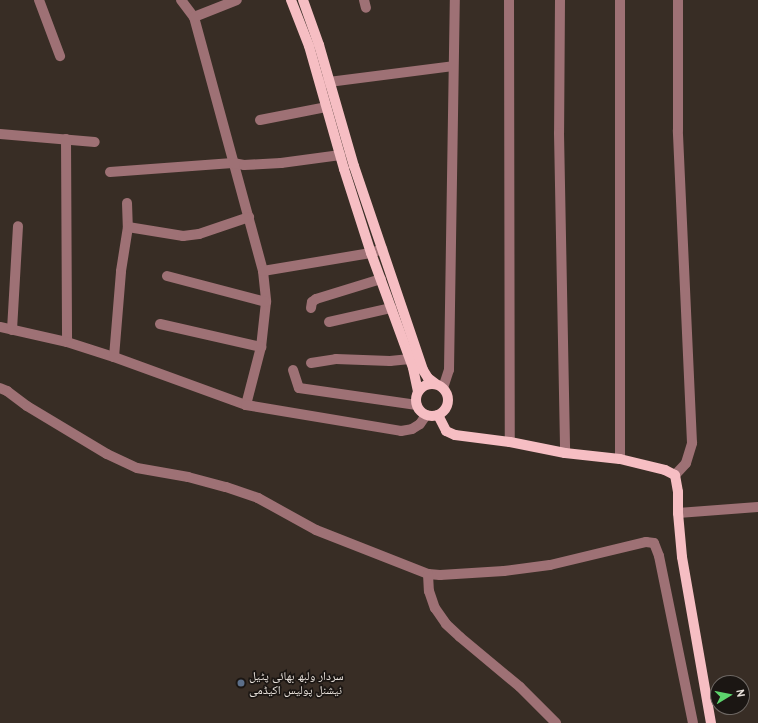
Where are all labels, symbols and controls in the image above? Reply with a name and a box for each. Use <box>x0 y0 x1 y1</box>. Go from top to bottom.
place label: سردار ولبھ بھائی پٹیل نیشنل پولیس اکیڈمی <box>249 669 344 697</box>
north arrow <box>710 675 750 715</box>
marker: سردار ولبھ بھائی پٹیل نیشنل پولیس اکیڈمی <box>236 678 246 688</box>
text: N <box>733 688 748 698</box>

